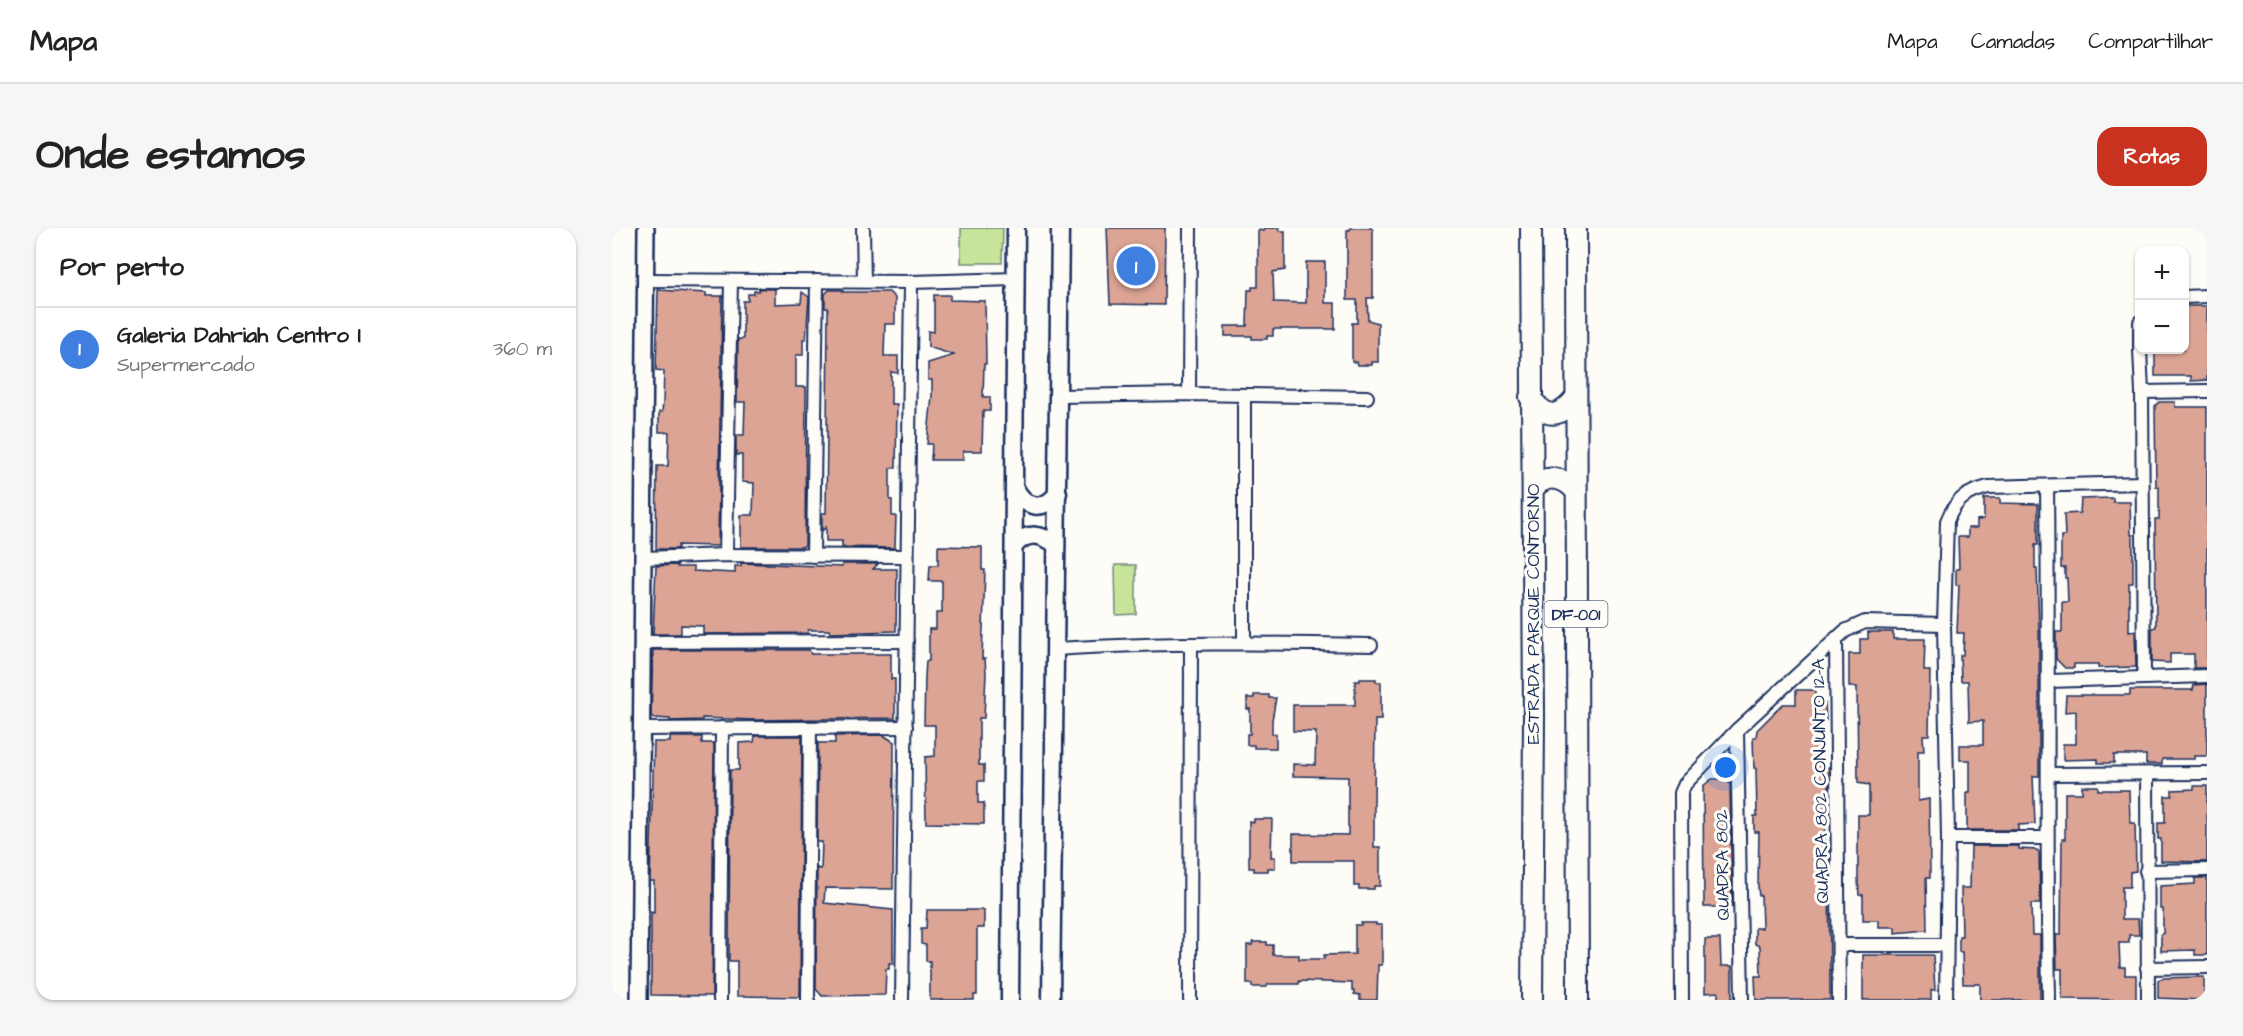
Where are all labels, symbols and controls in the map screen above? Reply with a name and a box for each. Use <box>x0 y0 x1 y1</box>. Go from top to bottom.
text: Mapa <box>30 22 97 61</box>
text: Mapa <box>1887 27 1938 56</box>
text: Camadas <box>1971 27 2055 56</box>
text: Compartilhar <box>2088 27 2213 56</box>
text: Onde estamos <box>36 127 306 185</box>
button: Rotas <box>2097 127 2207 186</box>
pin: 1 <box>1116 243 1156 288</box>
map controls <box>2135 246 2189 354</box>
button: + <box>2135 246 2189 300</box>
text: Por perto <box>60 249 184 285</box>
button: − <box>2135 300 2189 354</box>
text: Galeria Dahriah Centro I <box>117 320 361 351</box>
text: 1 <box>78 335 81 363</box>
text: 360 m <box>493 335 552 363</box>
text: Supermercado <box>117 351 255 379</box>
street label: ESTRADA PARQUE CONTORNO <box>1521 484 1546 744</box>
road number: DF-001 <box>1544 601 1608 627</box>
street label: QUADRA 802 CONJUNTO 12-A <box>1806 658 1835 904</box>
your location <box>1711 753 1740 782</box>
street label: QUADRA 802 <box>1709 809 1736 921</box>

